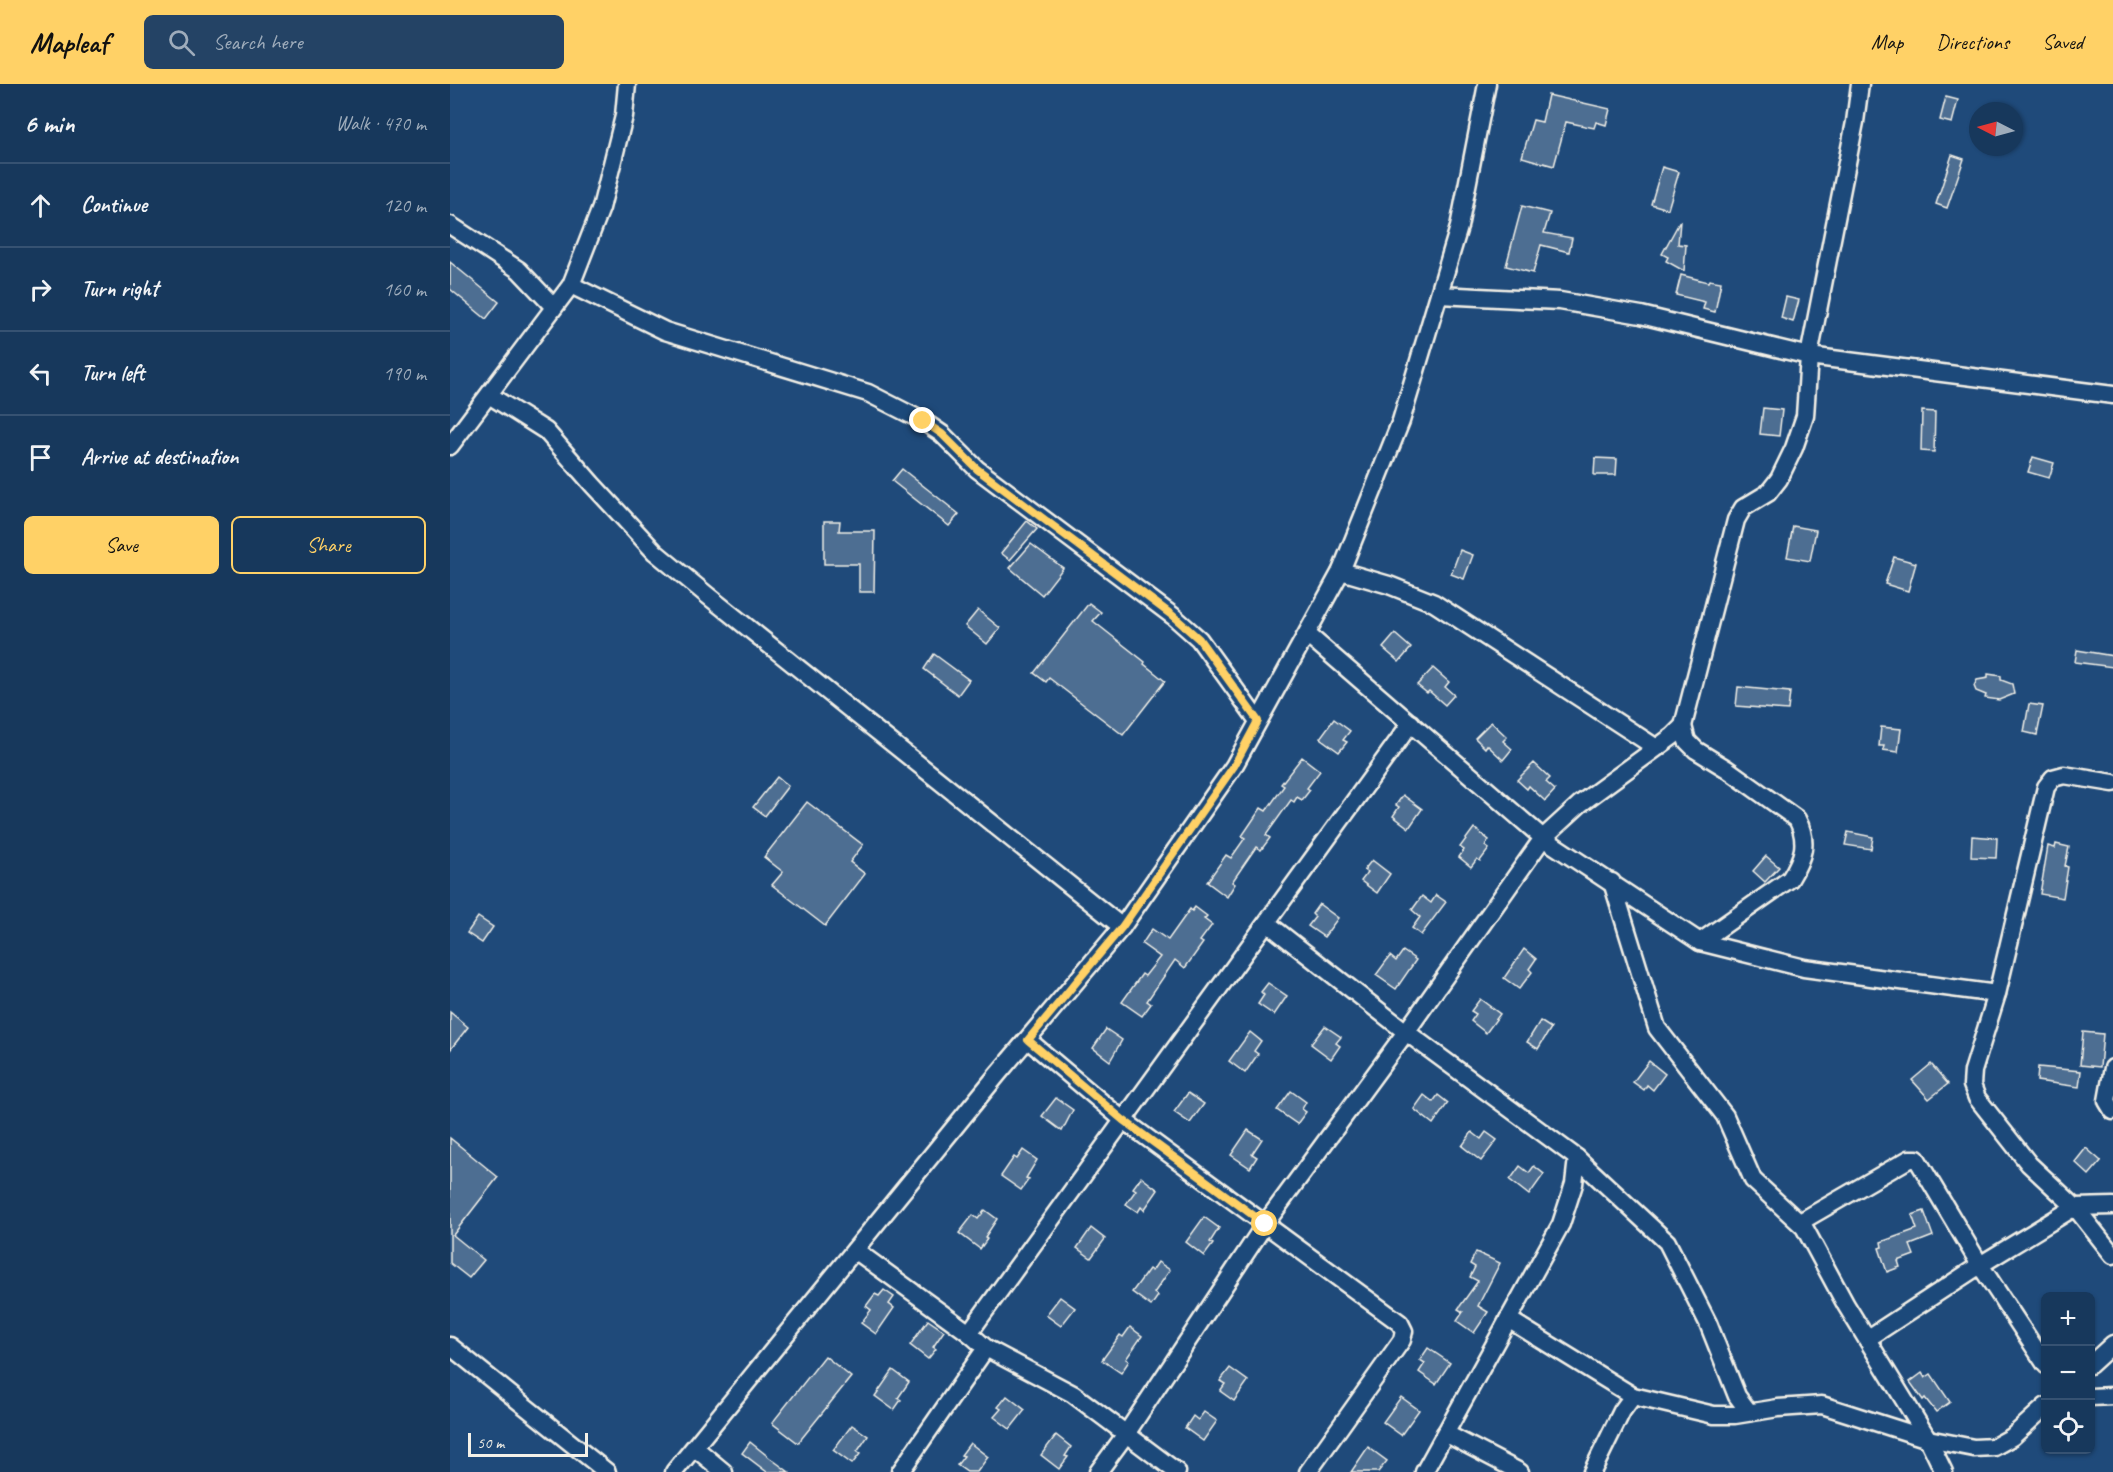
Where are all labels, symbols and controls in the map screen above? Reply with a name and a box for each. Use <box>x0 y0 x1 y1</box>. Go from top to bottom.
search box <box>144 15 564 69</box>
text: Mapleaf <box>30 25 108 60</box>
icon: search <box>165 26 198 59</box>
text: Search here <box>213 28 303 56</box>
text: Map <box>1871 29 1903 55</box>
text: Directions <box>1936 29 2009 55</box>
text: Saved <box>2042 29 2083 55</box>
north arrow <box>1969 102 2023 156</box>
text: 6 min <box>24 107 74 140</box>
text: Walk · 470 m <box>336 111 426 136</box>
icon: ahead <box>24 189 57 222</box>
text: Continue <box>81 191 147 219</box>
text: 120 m <box>383 193 426 218</box>
icon: right <box>24 273 57 306</box>
text: Turn right <box>81 275 158 303</box>
text: 160 m <box>383 277 426 302</box>
icon: left <box>24 357 57 390</box>
text: Turn left <box>81 359 145 387</box>
text: 190 m <box>383 361 426 386</box>
route end <box>909 407 935 433</box>
icon: arrive <box>24 441 57 474</box>
text: Arrive at destination <box>81 443 238 471</box>
button: Save <box>24 516 219 574</box>
button: Share <box>231 516 426 574</box>
route start <box>1251 1210 1277 1236</box>
map controls <box>2041 1292 2095 1454</box>
button: + <box>2041 1292 2095 1346</box>
button: − <box>2041 1346 2095 1400</box>
button: locate <box>2041 1400 2095 1454</box>
scale bar <box>468 1430 588 1458</box>
text: 50 m <box>477 1433 504 1453</box>

